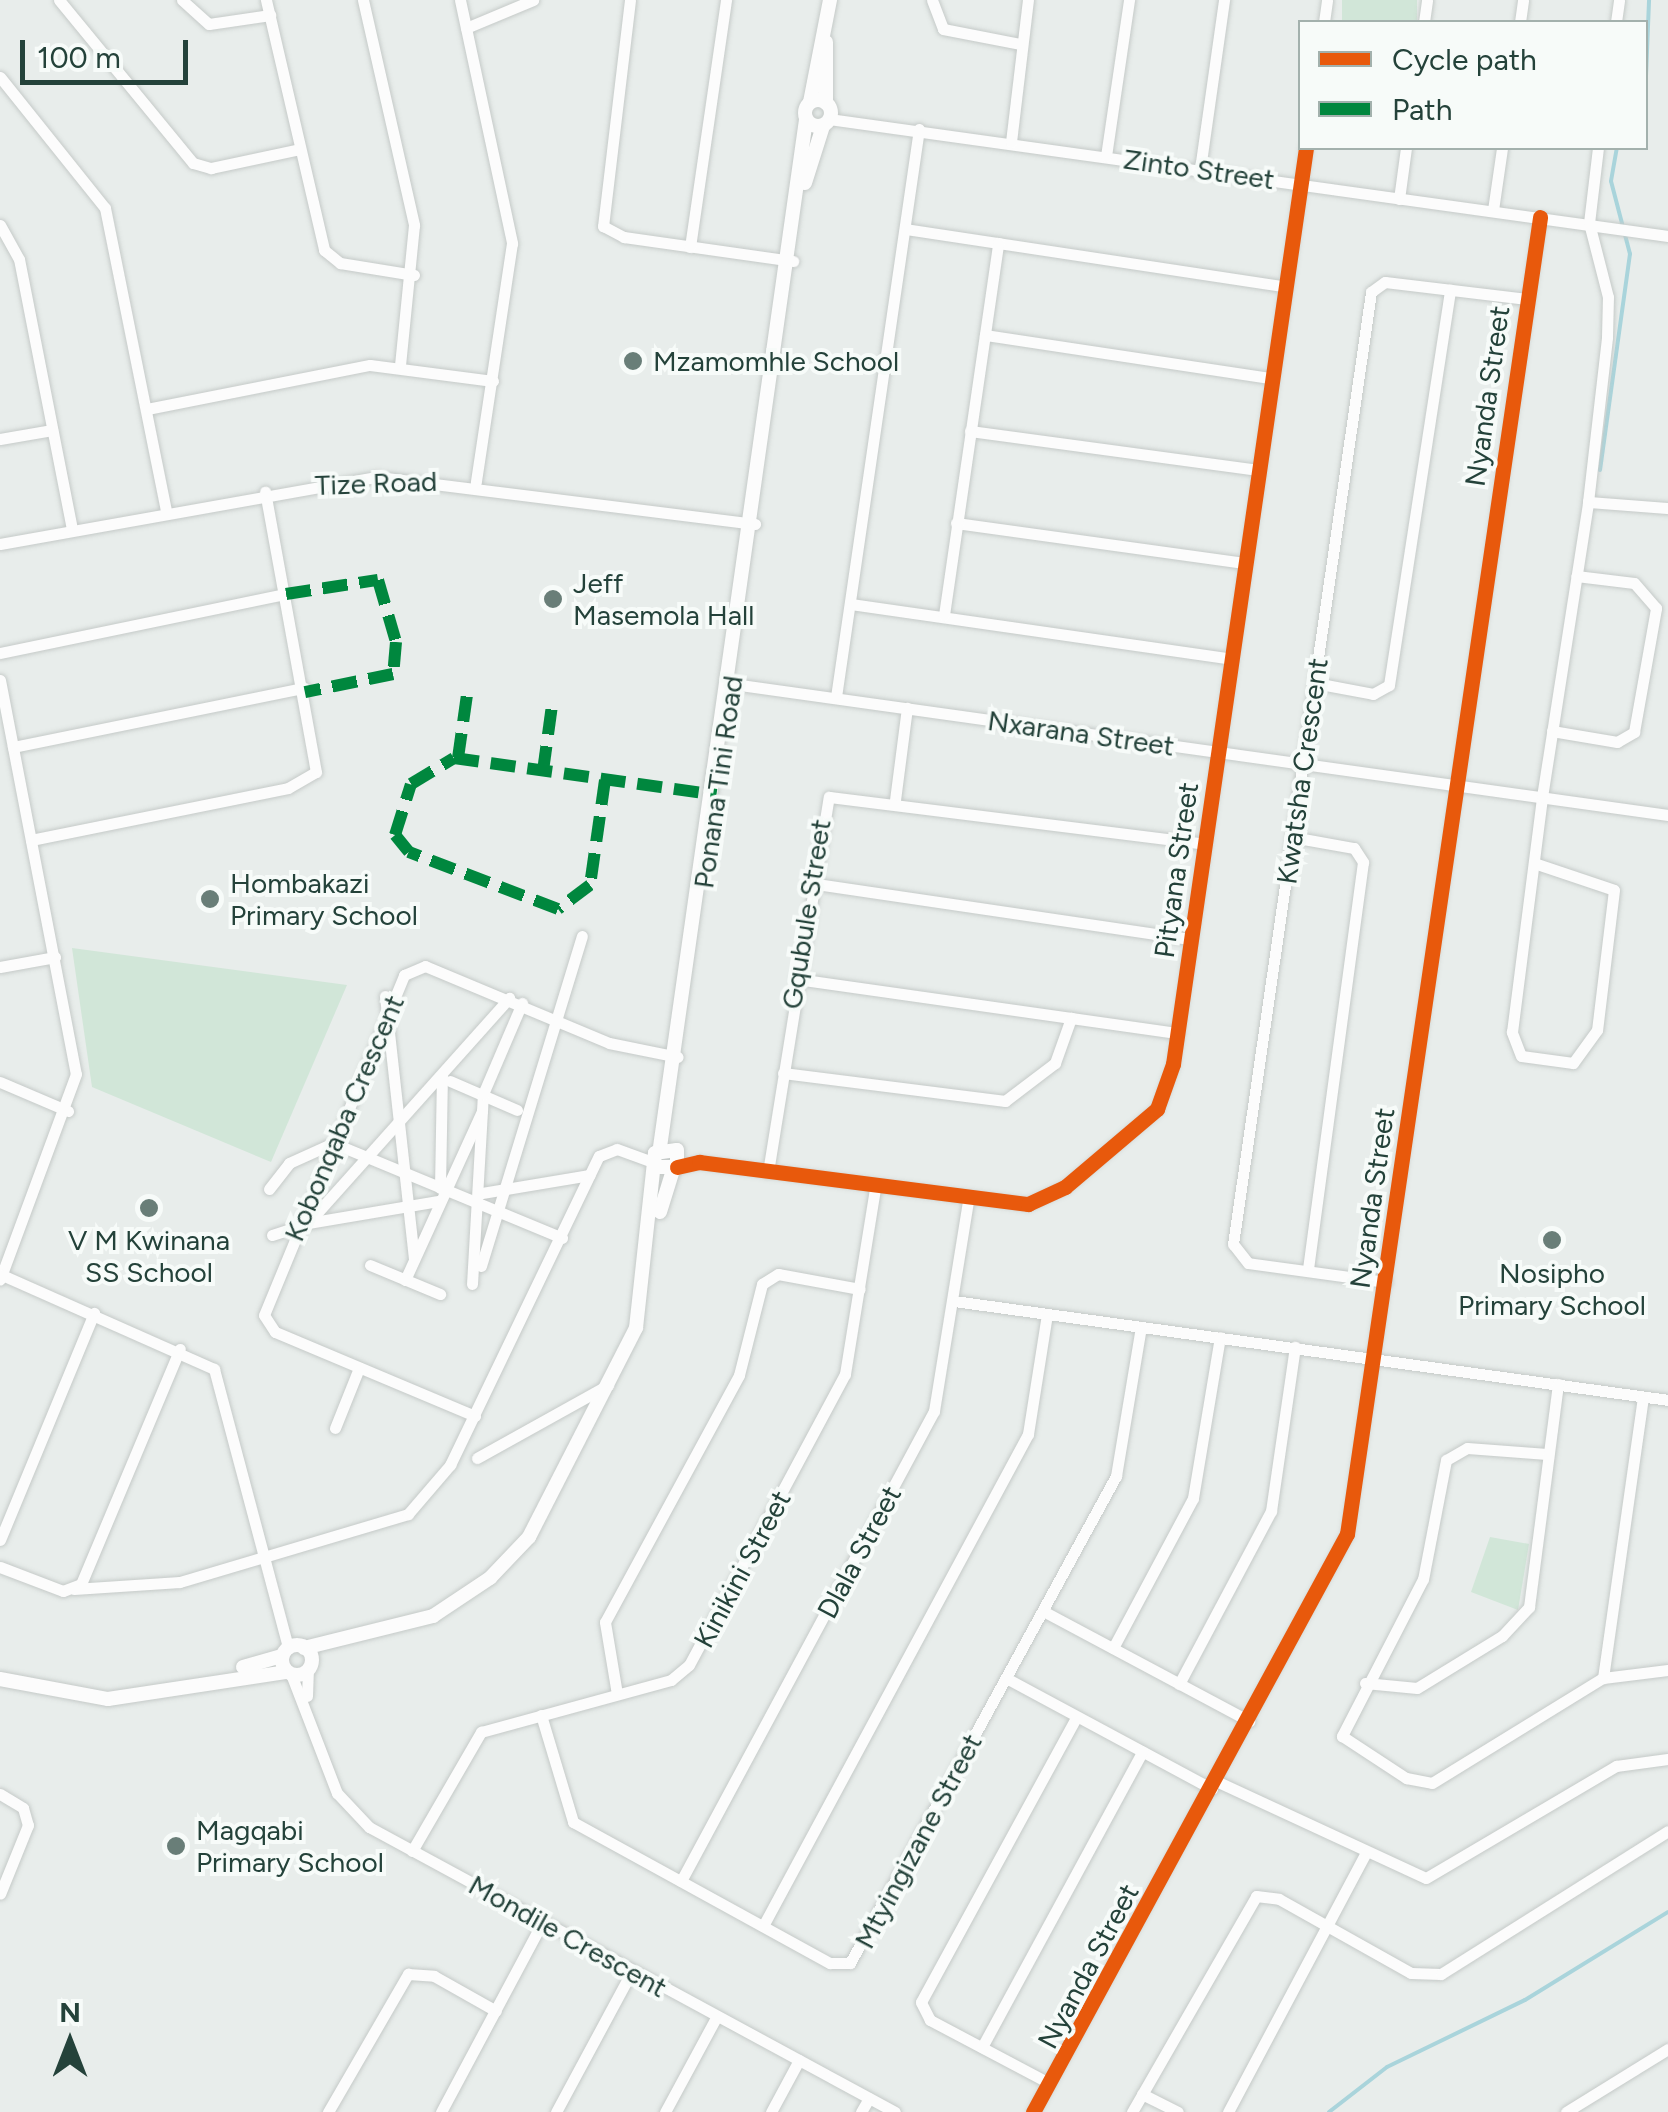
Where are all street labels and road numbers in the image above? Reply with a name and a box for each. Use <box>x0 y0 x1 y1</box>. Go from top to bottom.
street label: Zinto Street <box>1121 142 1277 196</box>
street label: Nyanda Street <box>1458 304 1516 488</box>
street label: Tize Road <box>314 464 438 502</box>
street label: Kwatsha Crescent <box>1270 656 1334 886</box>
street label: Ponana Tini Road <box>686 674 750 890</box>
street label: Nxarana Street <box>986 703 1176 763</box>
street label: Pityana Street <box>1147 780 1205 960</box>
street label: Gqubule Street <box>774 817 838 1011</box>
street label: Kobonqaba Crescent <box>277 990 411 1246</box>
street label: Nyanda Street <box>1343 1106 1401 1290</box>
street label: Dlala Street <box>810 1480 908 1624</box>
street label: Kinikini Street <box>687 1485 797 1653</box>
street label: Mtyingizane Street <box>847 1728 989 1954</box>
street label: Mondile Crescent <box>463 1868 673 2004</box>
street label: Nyanda Street <box>1030 1878 1146 2054</box>

